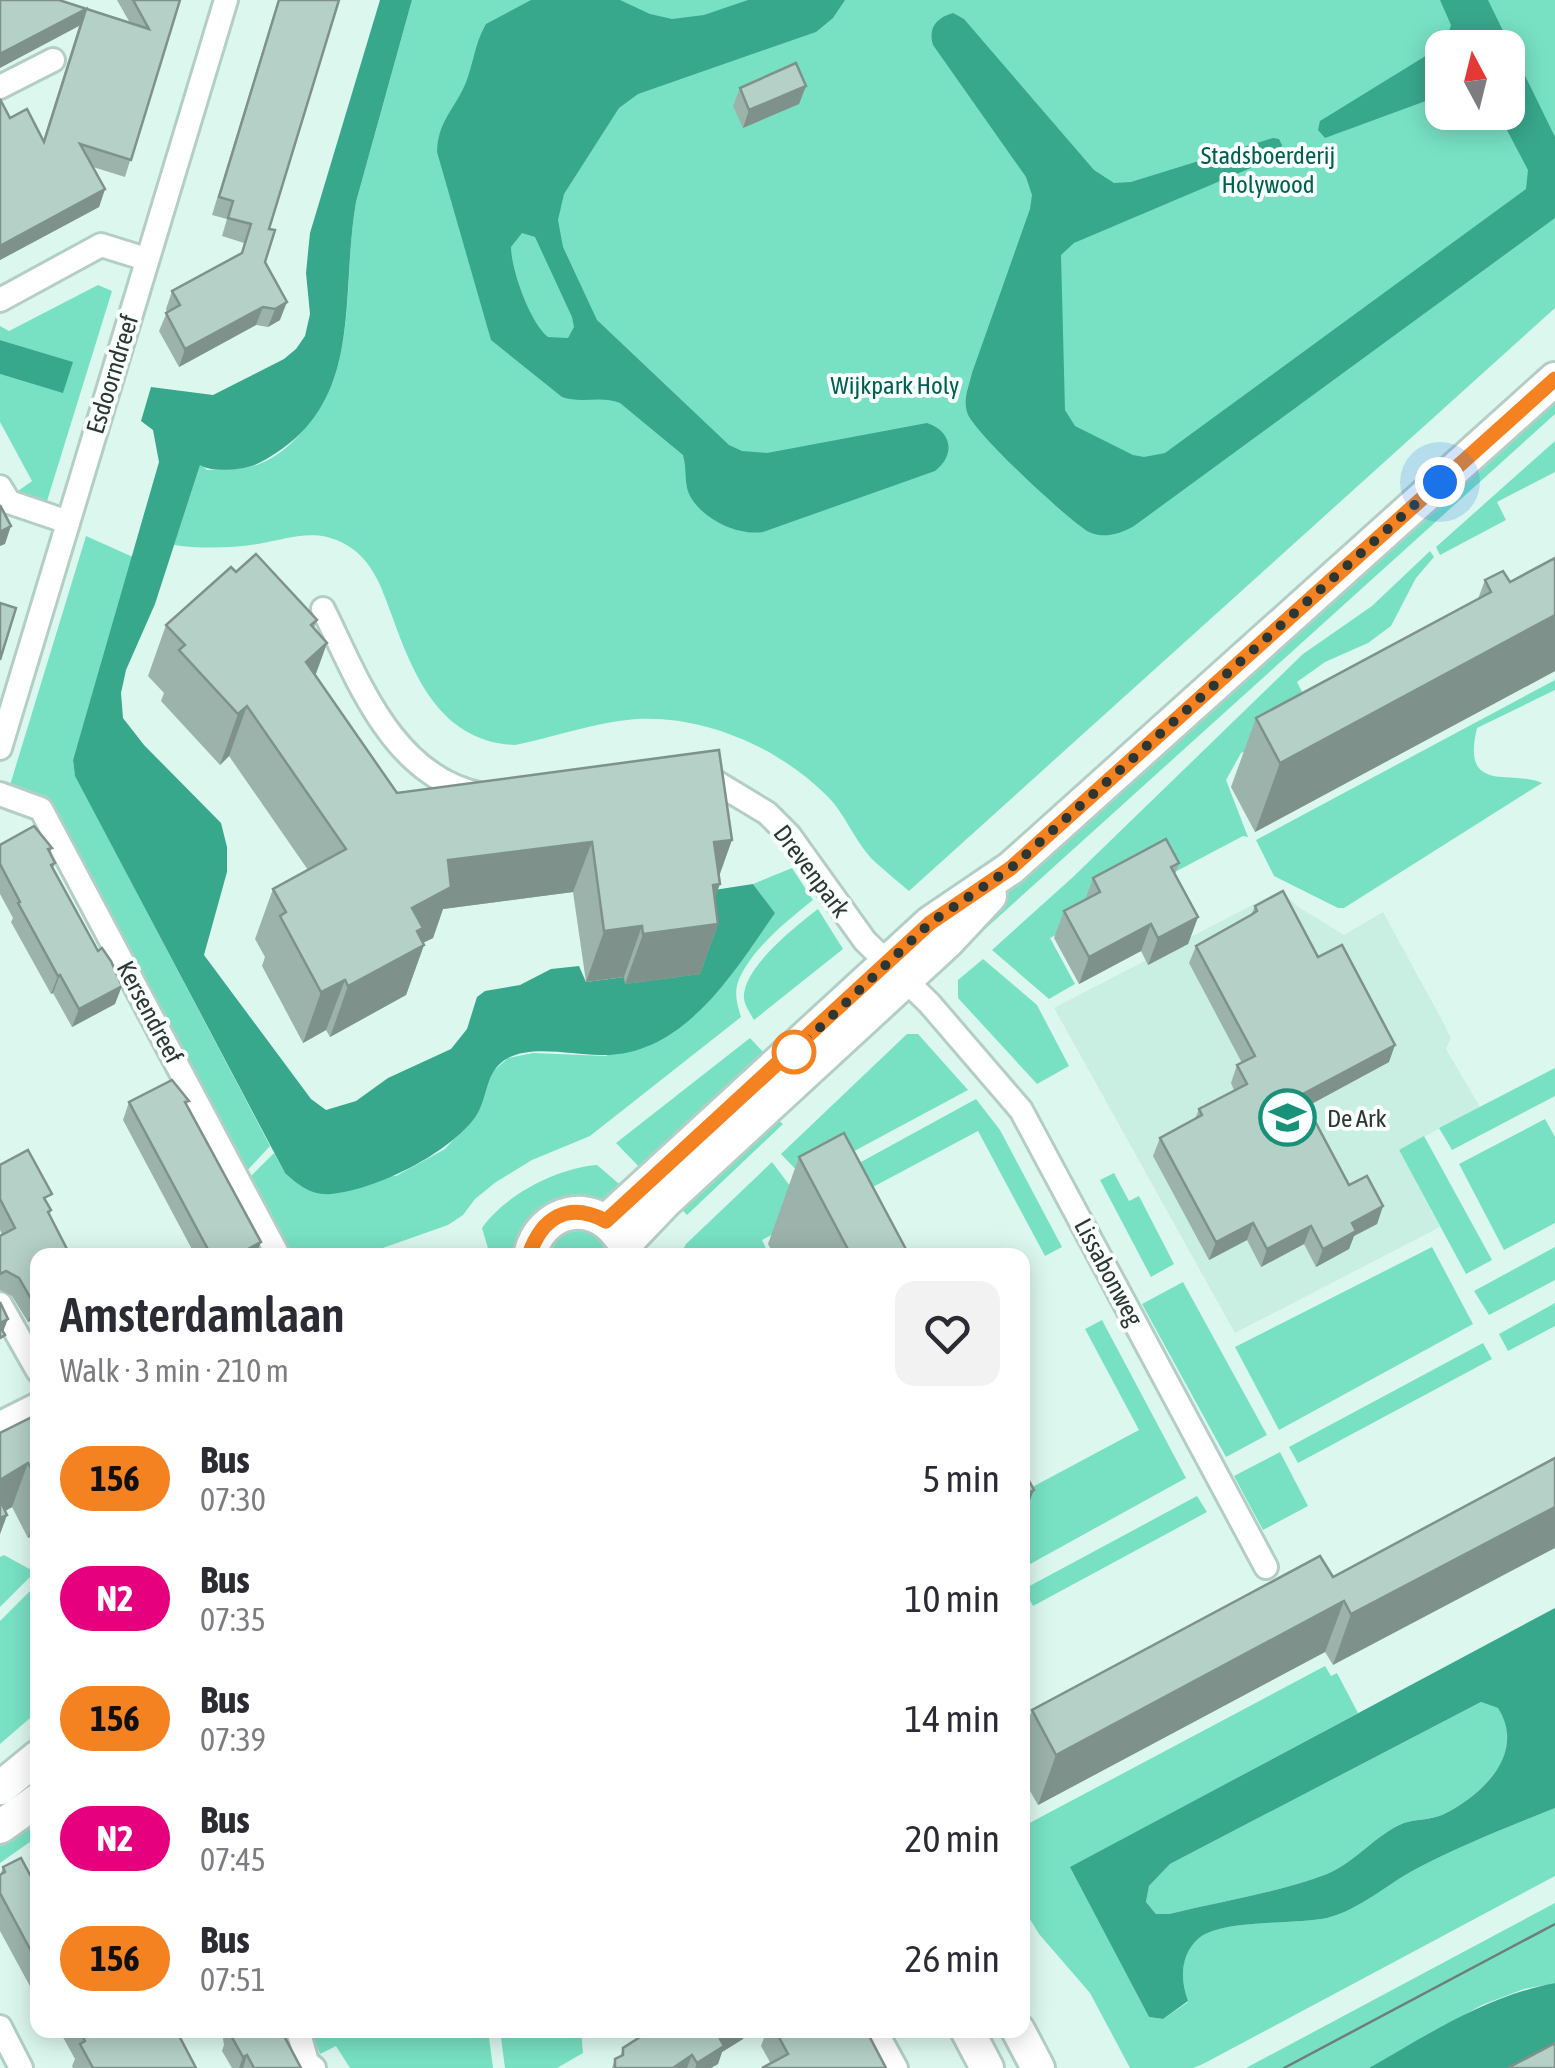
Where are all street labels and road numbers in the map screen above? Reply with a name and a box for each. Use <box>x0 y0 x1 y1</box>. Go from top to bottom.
street label: Esdoorndreef <box>81 311 143 437</box>
street label: Drevenpark <box>768 820 856 922</box>
street label: Kersendreef <box>111 956 189 1068</box>
street label: Lissabonweg <box>1069 1214 1149 1331</box>

